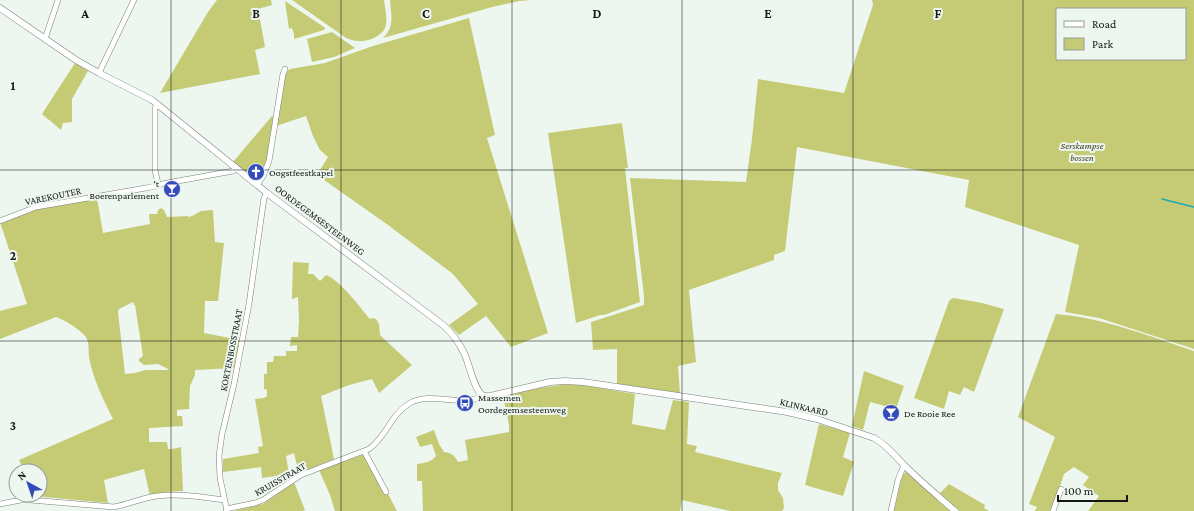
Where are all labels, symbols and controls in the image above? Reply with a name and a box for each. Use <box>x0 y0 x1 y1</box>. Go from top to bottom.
text: A <box>80 6 89 21</box>
text: B <box>252 6 260 21</box>
text: C <box>422 6 430 21</box>
text: D <box>593 6 602 21</box>
text: E <box>764 6 772 21</box>
text: F <box>935 6 942 21</box>
legend <box>1056 8 1186 60</box>
text: Road <box>1092 17 1117 31</box>
text: Park <box>1092 37 1114 51</box>
text: 1 <box>11 78 16 93</box>
park label: Serskampse bossen <box>1061 140 1104 163</box>
church icon: Oogstfeestkapel <box>246 162 266 182</box>
place label: Oogstfeestkapel <box>269 167 334 178</box>
place label: 't Boerenparlement <box>90 178 160 201</box>
bar icon: 't Boerenparlement <box>162 179 182 199</box>
street label: OORDEGEMSESTEENWEG <box>273 183 367 257</box>
street label: VAREKOUTER <box>24 185 83 207</box>
text: 2 <box>10 248 17 263</box>
street label: KORTENBOSSTRAAT <box>218 307 244 392</box>
place label: Massemen Oordegemsesteenweg <box>478 392 566 415</box>
bus stop icon: Massemen Oordegemsesteenweg <box>455 393 475 413</box>
street label: KLINKAARD <box>779 396 830 418</box>
bar icon: De Rooie Ree <box>881 403 901 423</box>
place label: De Rooie Ree <box>904 408 956 419</box>
text: 3 <box>10 418 16 433</box>
street label: KRUISSTRAAT <box>253 460 308 498</box>
north arrow <box>8 463 48 503</box>
text: N <box>15 468 29 482</box>
scale bar <box>1058 477 1127 503</box>
text: 100 m <box>1064 484 1094 498</box>

